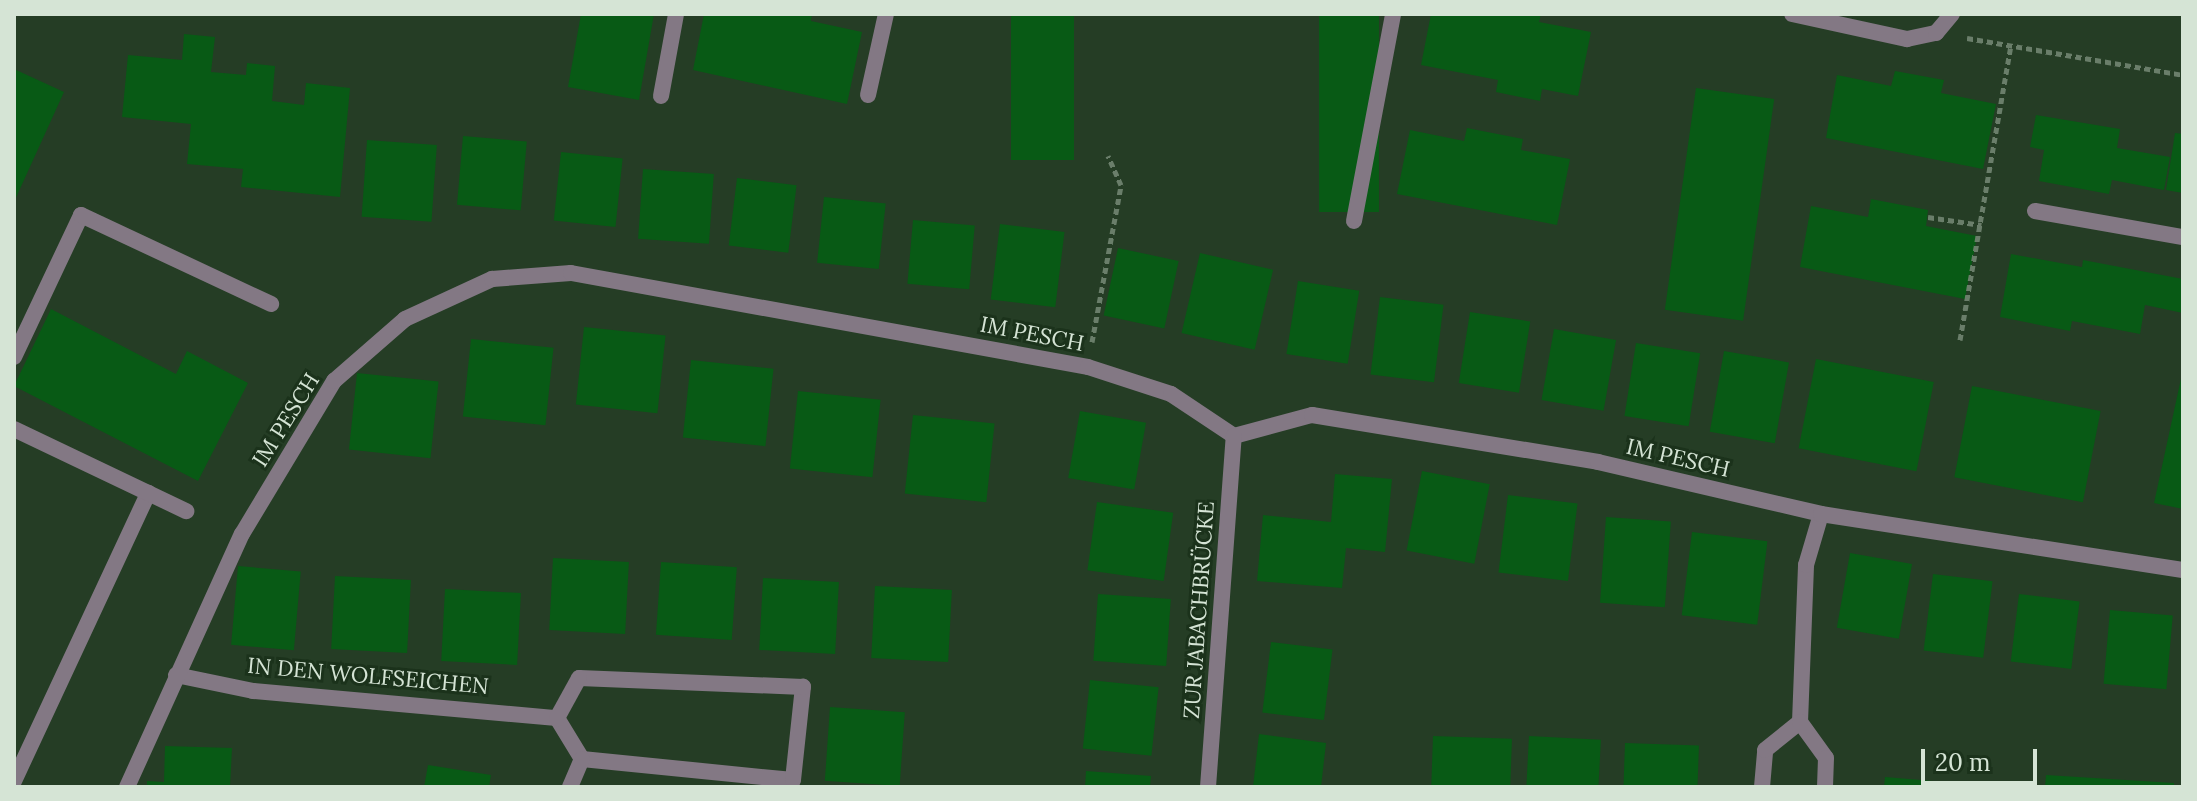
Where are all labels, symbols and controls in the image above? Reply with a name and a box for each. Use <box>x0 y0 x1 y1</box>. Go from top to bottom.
street label: IM PESCH <box>978 311 1086 357</box>
street label: IM PESCH <box>247 368 325 472</box>
street label: IM PESCH <box>1624 433 1732 483</box>
street label: ZUR JABACHBRÜCKE <box>1178 500 1220 720</box>
street label: IN DEN WOLFSEICHEN <box>246 652 490 700</box>
scale bar <box>1925 733 2041 783</box>
text: 20 m <box>1935 747 1991 778</box>

